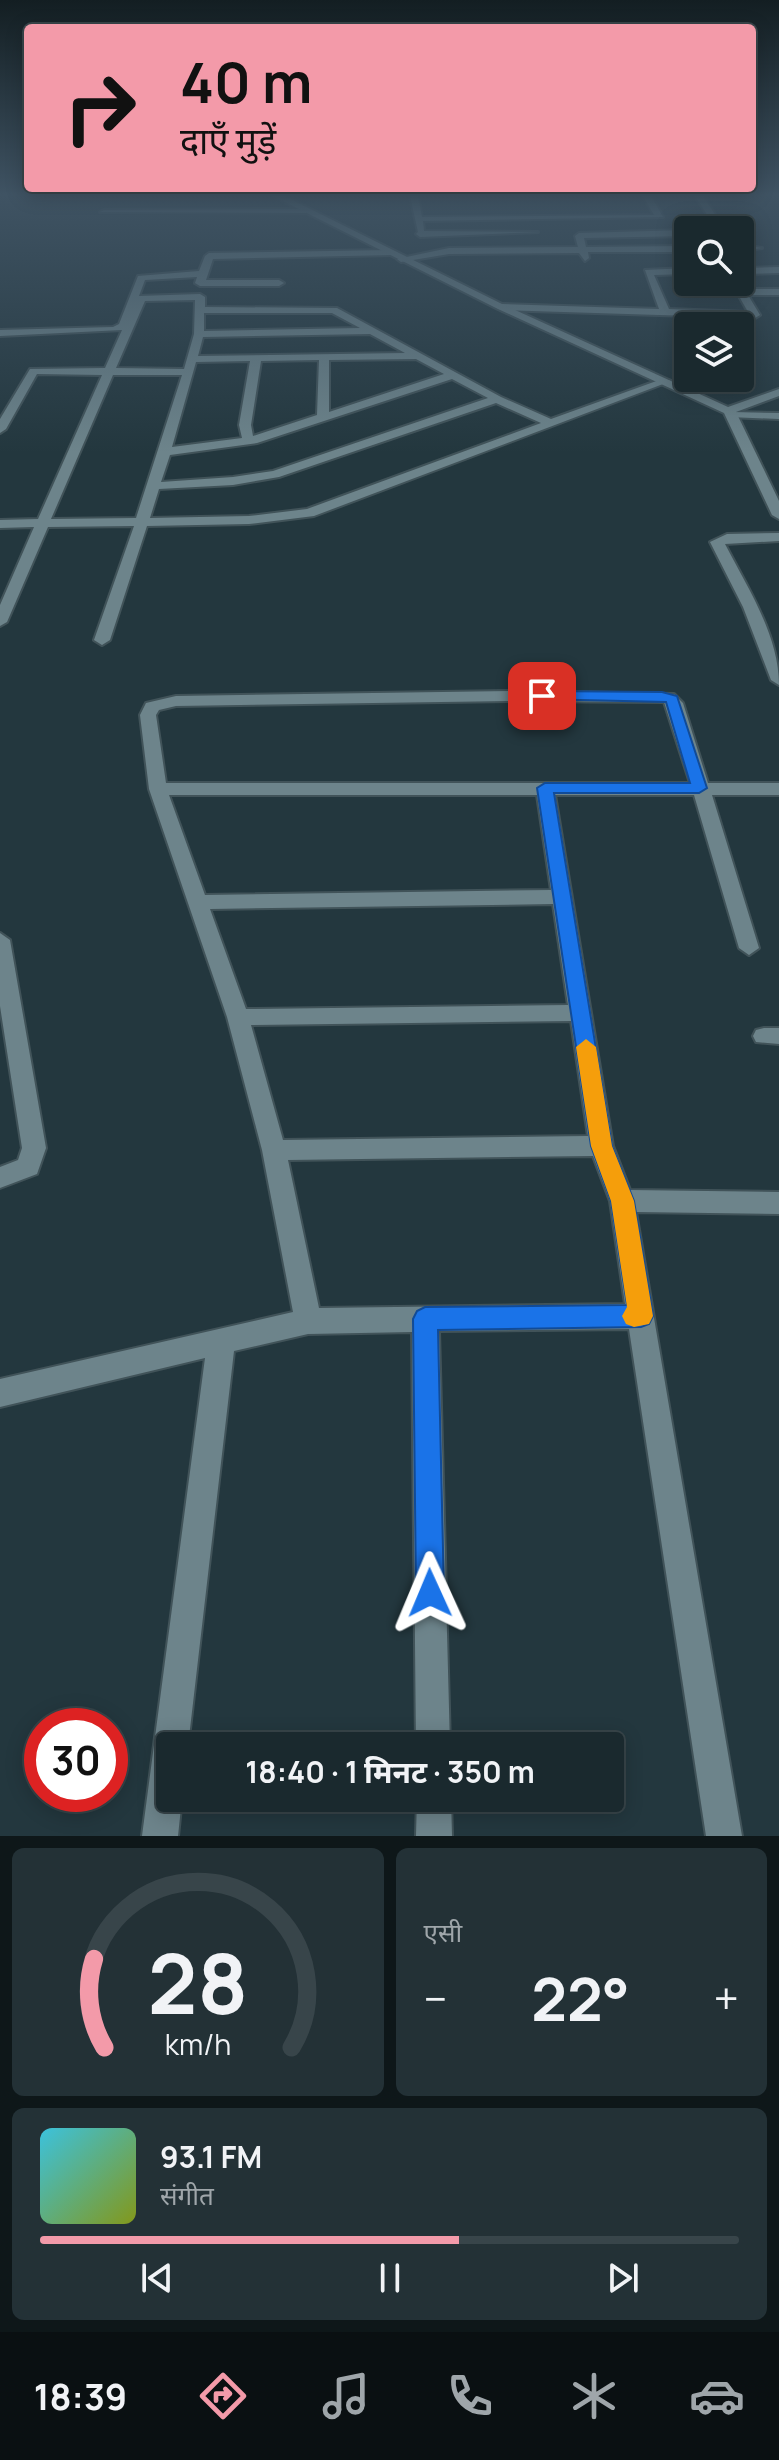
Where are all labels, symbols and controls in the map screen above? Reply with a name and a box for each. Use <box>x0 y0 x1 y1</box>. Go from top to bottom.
text: 40 m <box>180 43 312 120</box>
icon: right <box>48 56 152 160</box>
text: दाएँ मुड़ें <box>180 116 276 165</box>
map controls <box>674 216 754 392</box>
button: search <box>674 216 754 296</box>
button: layers <box>674 312 754 392</box>
pin <box>508 662 576 730</box>
icon: arrive <box>520 674 564 718</box>
position arrow <box>388 1551 472 1635</box>
speed limit sign: 30 <box>24 1708 128 1812</box>
text: 18:40 · 1 मिनट · 350 m <box>245 1751 535 1792</box>
text: एसी <box>424 1914 462 1950</box>
text: 28 <box>147 1925 248 2039</box>
text: 22° <box>531 1957 630 2039</box>
text: − <box>424 1968 447 2028</box>
text: + <box>714 1968 739 2028</box>
text: km/h <box>165 2025 231 2064</box>
text: 93.1 FM <box>160 2136 262 2177</box>
text: संगीत <box>160 2177 214 2213</box>
icon: previous <box>135 2256 179 2300</box>
icon: pause <box>368 2256 412 2300</box>
icon: next <box>601 2256 645 2300</box>
icon: directions <box>195 2368 251 2424</box>
icon: music <box>318 2368 374 2424</box>
icon: phone <box>442 2368 498 2424</box>
icon: climate <box>566 2368 622 2424</box>
icon: car <box>689 2368 745 2424</box>
text: 18:39 <box>34 2372 127 2421</box>

